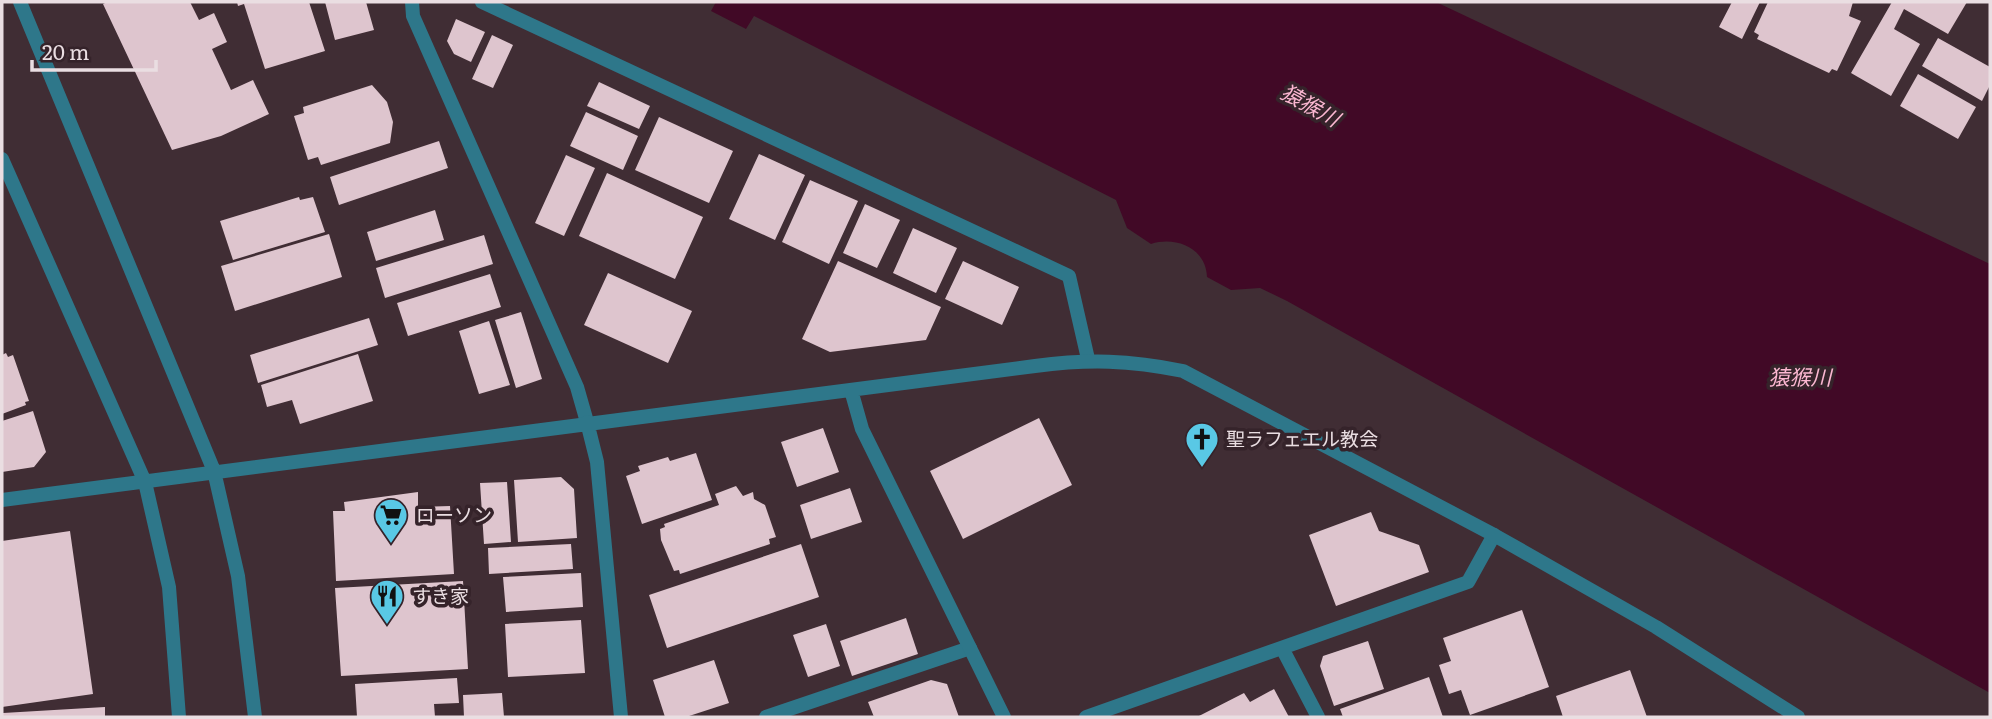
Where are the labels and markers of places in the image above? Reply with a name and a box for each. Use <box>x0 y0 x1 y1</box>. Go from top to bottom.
church icon: 聖ラフェエル教会 <box>1183 420 1221 469</box>
place label: 聖ラフェエル教会 <box>1226 424 1378 452</box>
supermarket icon: ローソン <box>372 496 410 545</box>
place label: ローソン <box>416 500 492 528</box>
restaurant icon: すき家 <box>368 577 406 626</box>
place label: すき家 <box>412 581 469 609</box>

